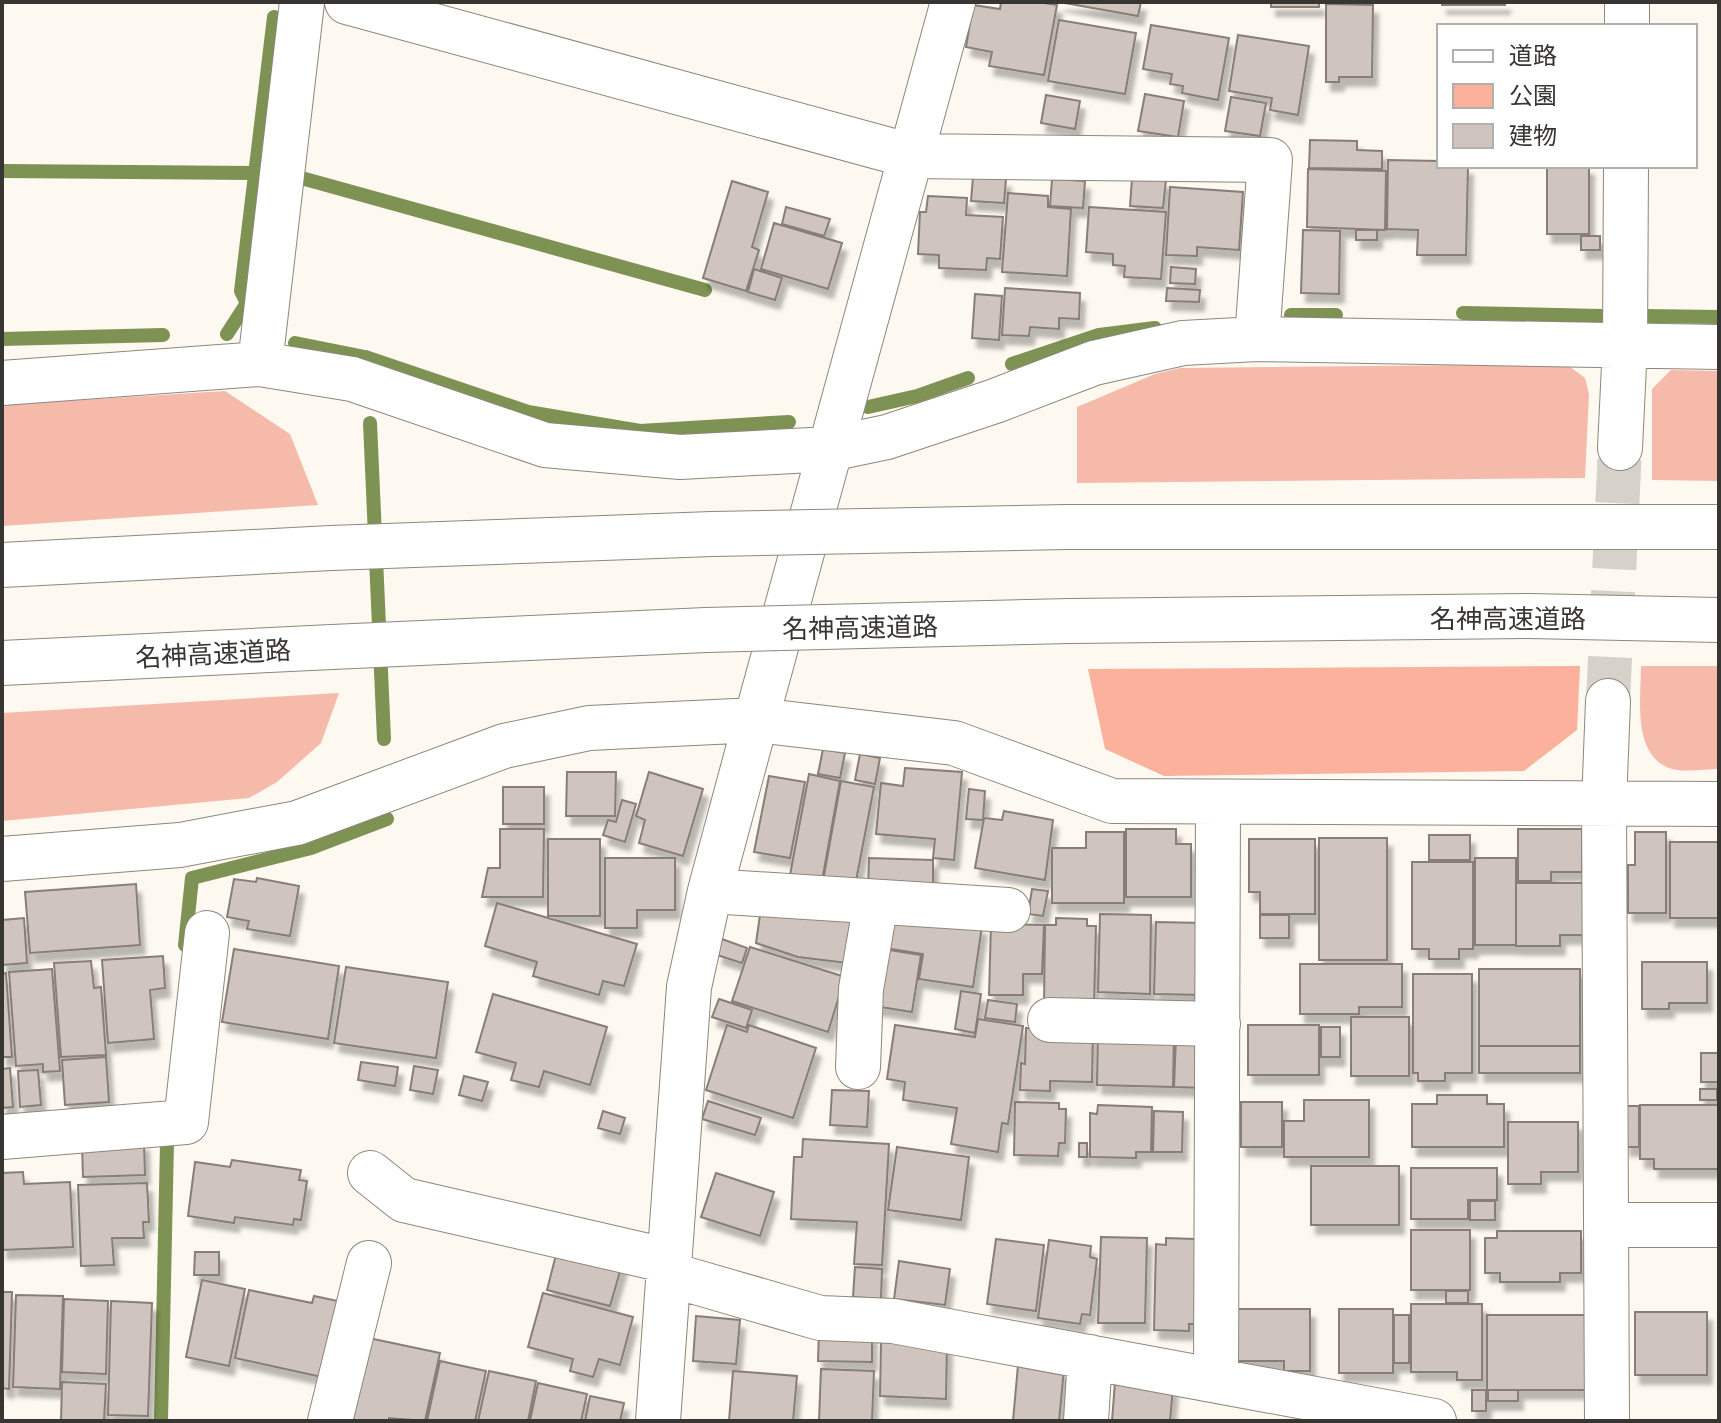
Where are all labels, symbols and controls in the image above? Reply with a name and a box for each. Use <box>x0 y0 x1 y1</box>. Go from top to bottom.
legend <box>1437 24 1697 168</box>
text: 道路 <box>1509 38 1557 71</box>
text: 公園 <box>1509 78 1557 111</box>
text: 建物 <box>1509 118 1557 151</box>
street label: 名神高速道路 <box>1430 600 1586 636</box>
street label: 名神高速道路 <box>782 608 938 646</box>
street label: 名神高速道路 <box>134 631 292 675</box>

